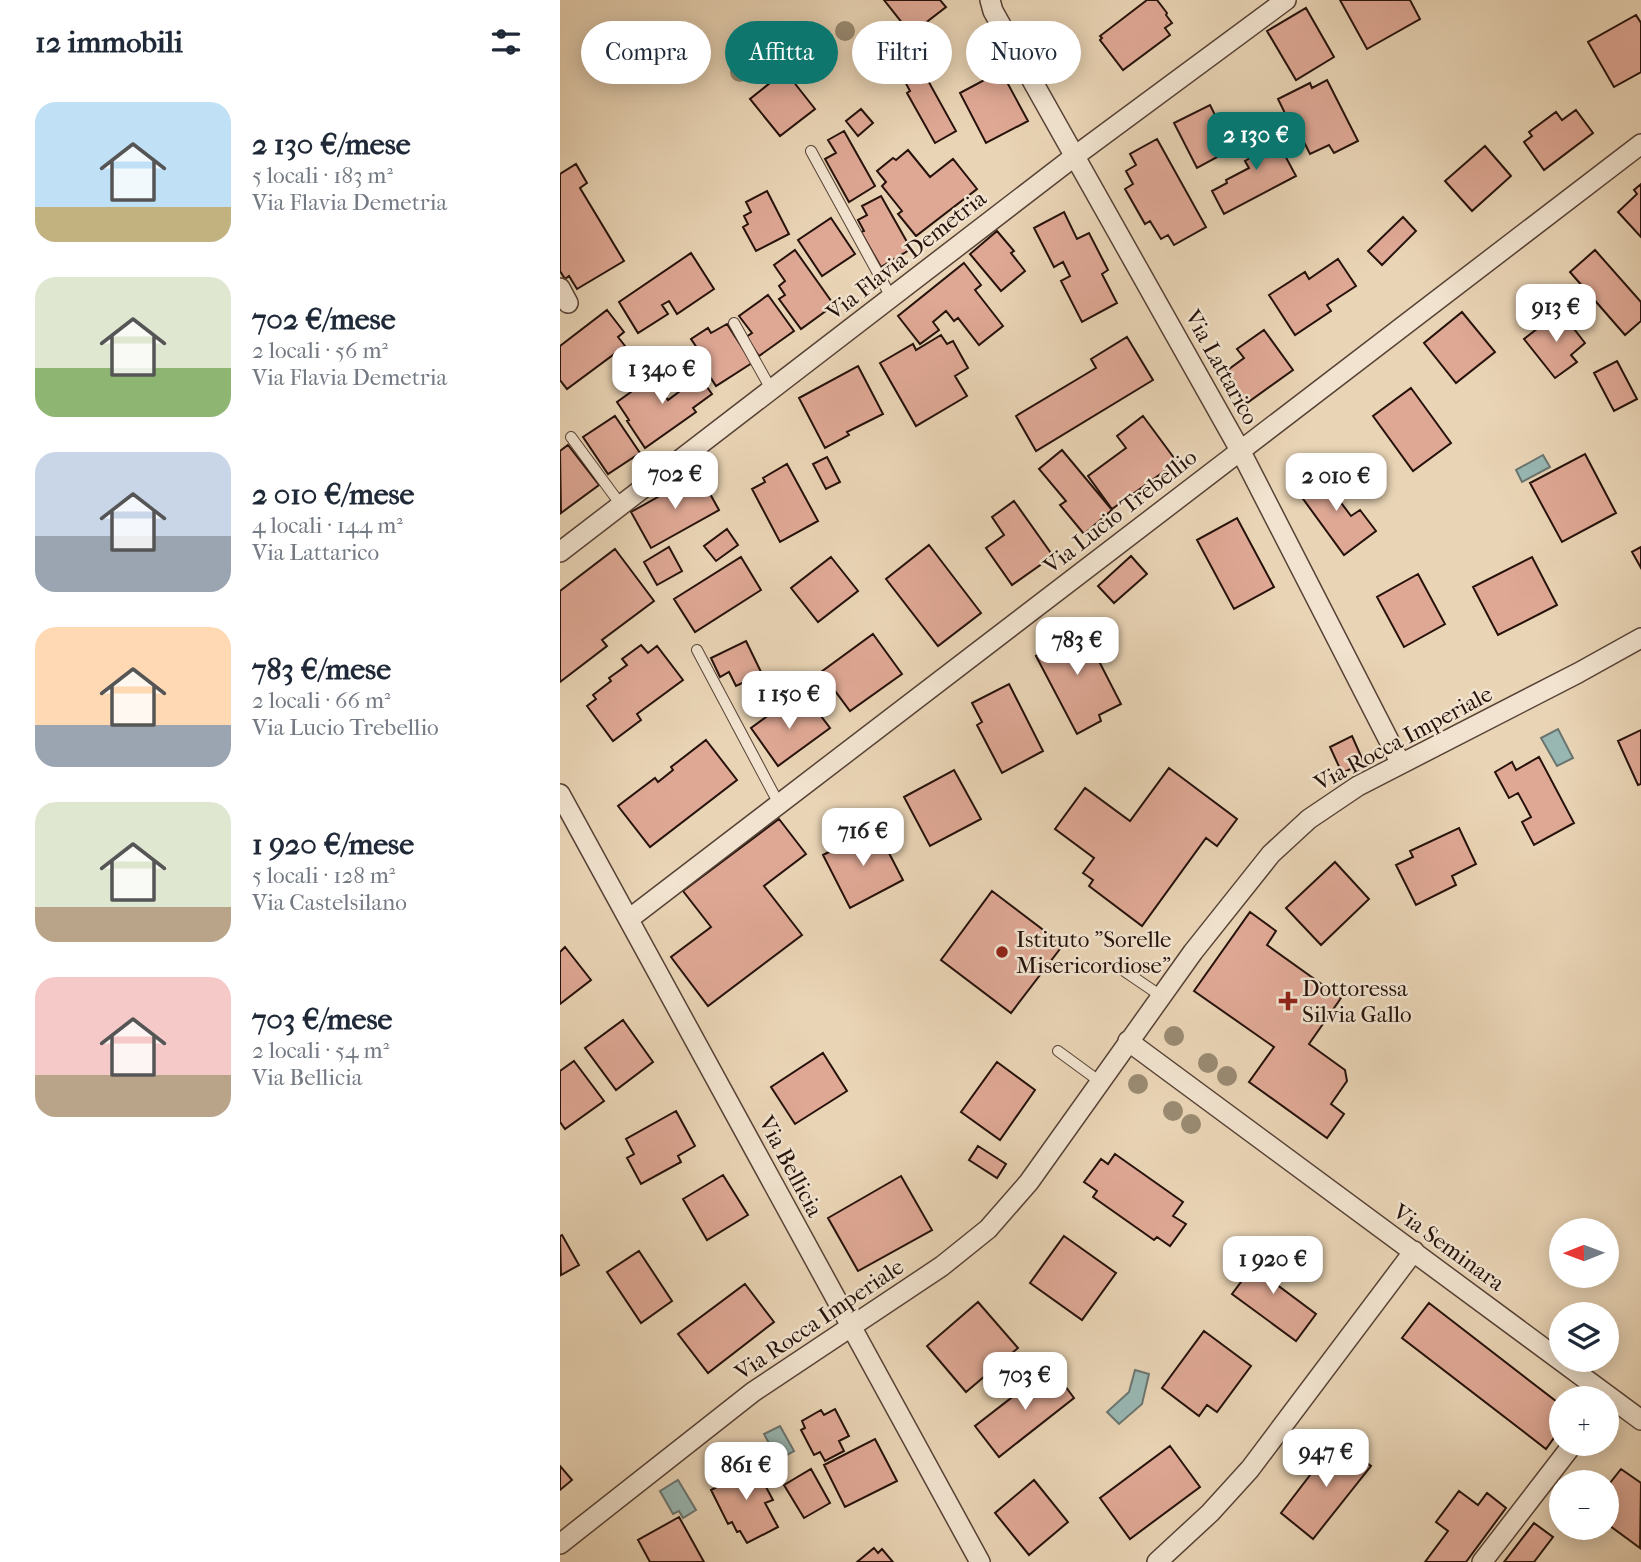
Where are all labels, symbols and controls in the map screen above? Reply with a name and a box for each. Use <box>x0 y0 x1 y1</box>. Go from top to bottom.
chip: Compra <box>581 21 711 84</box>
chip: Affitta <box>725 21 838 84</box>
chip: Filtri <box>852 21 952 84</box>
chip: Nuovo <box>966 21 1081 84</box>
icon: filters <box>487 23 525 61</box>
text: 12 immobili <box>35 25 183 60</box>
pin: 2 130 € <box>1191 113 1321 172</box>
text: 2 130 € <box>1223 121 1289 148</box>
text: 2 130 €/mese <box>252 127 411 162</box>
icon: home <box>91 130 175 214</box>
text: 5 locali · 183 m² <box>252 162 393 189</box>
street label: Via Flavia Demetria <box>820 184 992 327</box>
text: Via Flavia Demetria <box>252 189 447 216</box>
pin: 913 € <box>1507 284 1605 344</box>
text: 913 € <box>1532 293 1580 320</box>
text: 702 €/mese <box>252 302 395 337</box>
street label: Via Lattarico <box>1178 304 1264 429</box>
icon: home <box>91 305 175 389</box>
text: 2 locali · 56 m² <box>252 337 388 364</box>
pin: 1 340 € <box>597 346 727 406</box>
text: 1 340 € <box>628 355 696 382</box>
text: Via Flavia Demetria <box>252 364 447 391</box>
street label: Via Lucio Trebellio <box>1038 443 1202 580</box>
pin: 702 € <box>626 452 724 511</box>
pin: 2 010 € <box>1271 454 1401 513</box>
text: 702 € <box>648 460 702 487</box>
text: 2 010 € <box>1302 462 1370 489</box>
text: 2 010 €/mese <box>252 477 414 512</box>
icon: home <box>91 480 175 564</box>
text: 4 locali · 144 m² <box>252 512 403 539</box>
text: Via Lattarico <box>252 539 379 566</box>
pin: 783 € <box>1028 618 1126 677</box>
text: 783 € <box>1052 626 1102 653</box>
text: 783 €/mese <box>252 652 391 687</box>
icon: home <box>91 655 175 739</box>
pin: 1 150 € <box>724 672 854 731</box>
text: 1 150 € <box>758 680 820 707</box>
street label: Via Rocca Imperiale <box>1309 680 1497 797</box>
text: 2 locali · 66 m² <box>252 687 391 714</box>
text: Via Lucio Trebellio <box>252 714 439 741</box>
pin: 716 € <box>814 808 912 868</box>
text: 716 € <box>838 817 888 844</box>
text: 1 920 €/mese <box>252 827 414 862</box>
icon: home <box>91 830 175 914</box>
text: 5 locali · 128 m² <box>252 862 395 889</box>
text: Via Castelsilano <box>252 889 407 916</box>
place label: Istituto "Sorelle Misericordiose" <box>1016 926 1171 979</box>
marker: Istituto "Sorelle Misericordiose" <box>994 944 1010 960</box>
place label: Dottoressa Silvia Gallo <box>1302 975 1412 1028</box>
marker: Dottoressa Silvia Gallo <box>1280 993 1296 1009</box>
text: 703 €/mese <box>252 1002 392 1037</box>
icon: home <box>91 1005 175 1089</box>
text: 2 locali · 54 m² <box>252 1037 389 1064</box>
text: Via Bellicia <box>252 1064 362 1091</box>
street label: Via Bellicia <box>752 1110 829 1222</box>
street label: Via Seminara <box>1387 1197 1510 1297</box>
north arrow <box>1549 1218 1619 1288</box>
map controls <box>1549 1218 1619 1540</box>
pin: 1 920 € <box>1208 1236 1338 1296</box>
text: 1 920 € <box>1239 1245 1307 1272</box>
street label: Via Rocca Imperiale <box>729 1253 909 1386</box>
button: layers <box>1549 1302 1619 1372</box>
pin: 703 € <box>976 1352 1074 1412</box>
text: 703 € <box>999 1361 1051 1388</box>
button: + <box>1549 1386 1619 1456</box>
pin: 947 € <box>1277 1430 1375 1489</box>
text: 947 € <box>1299 1438 1353 1465</box>
pin: 861 € <box>697 1442 795 1502</box>
text: 861 € <box>721 1451 771 1478</box>
button: − <box>1549 1470 1619 1540</box>

